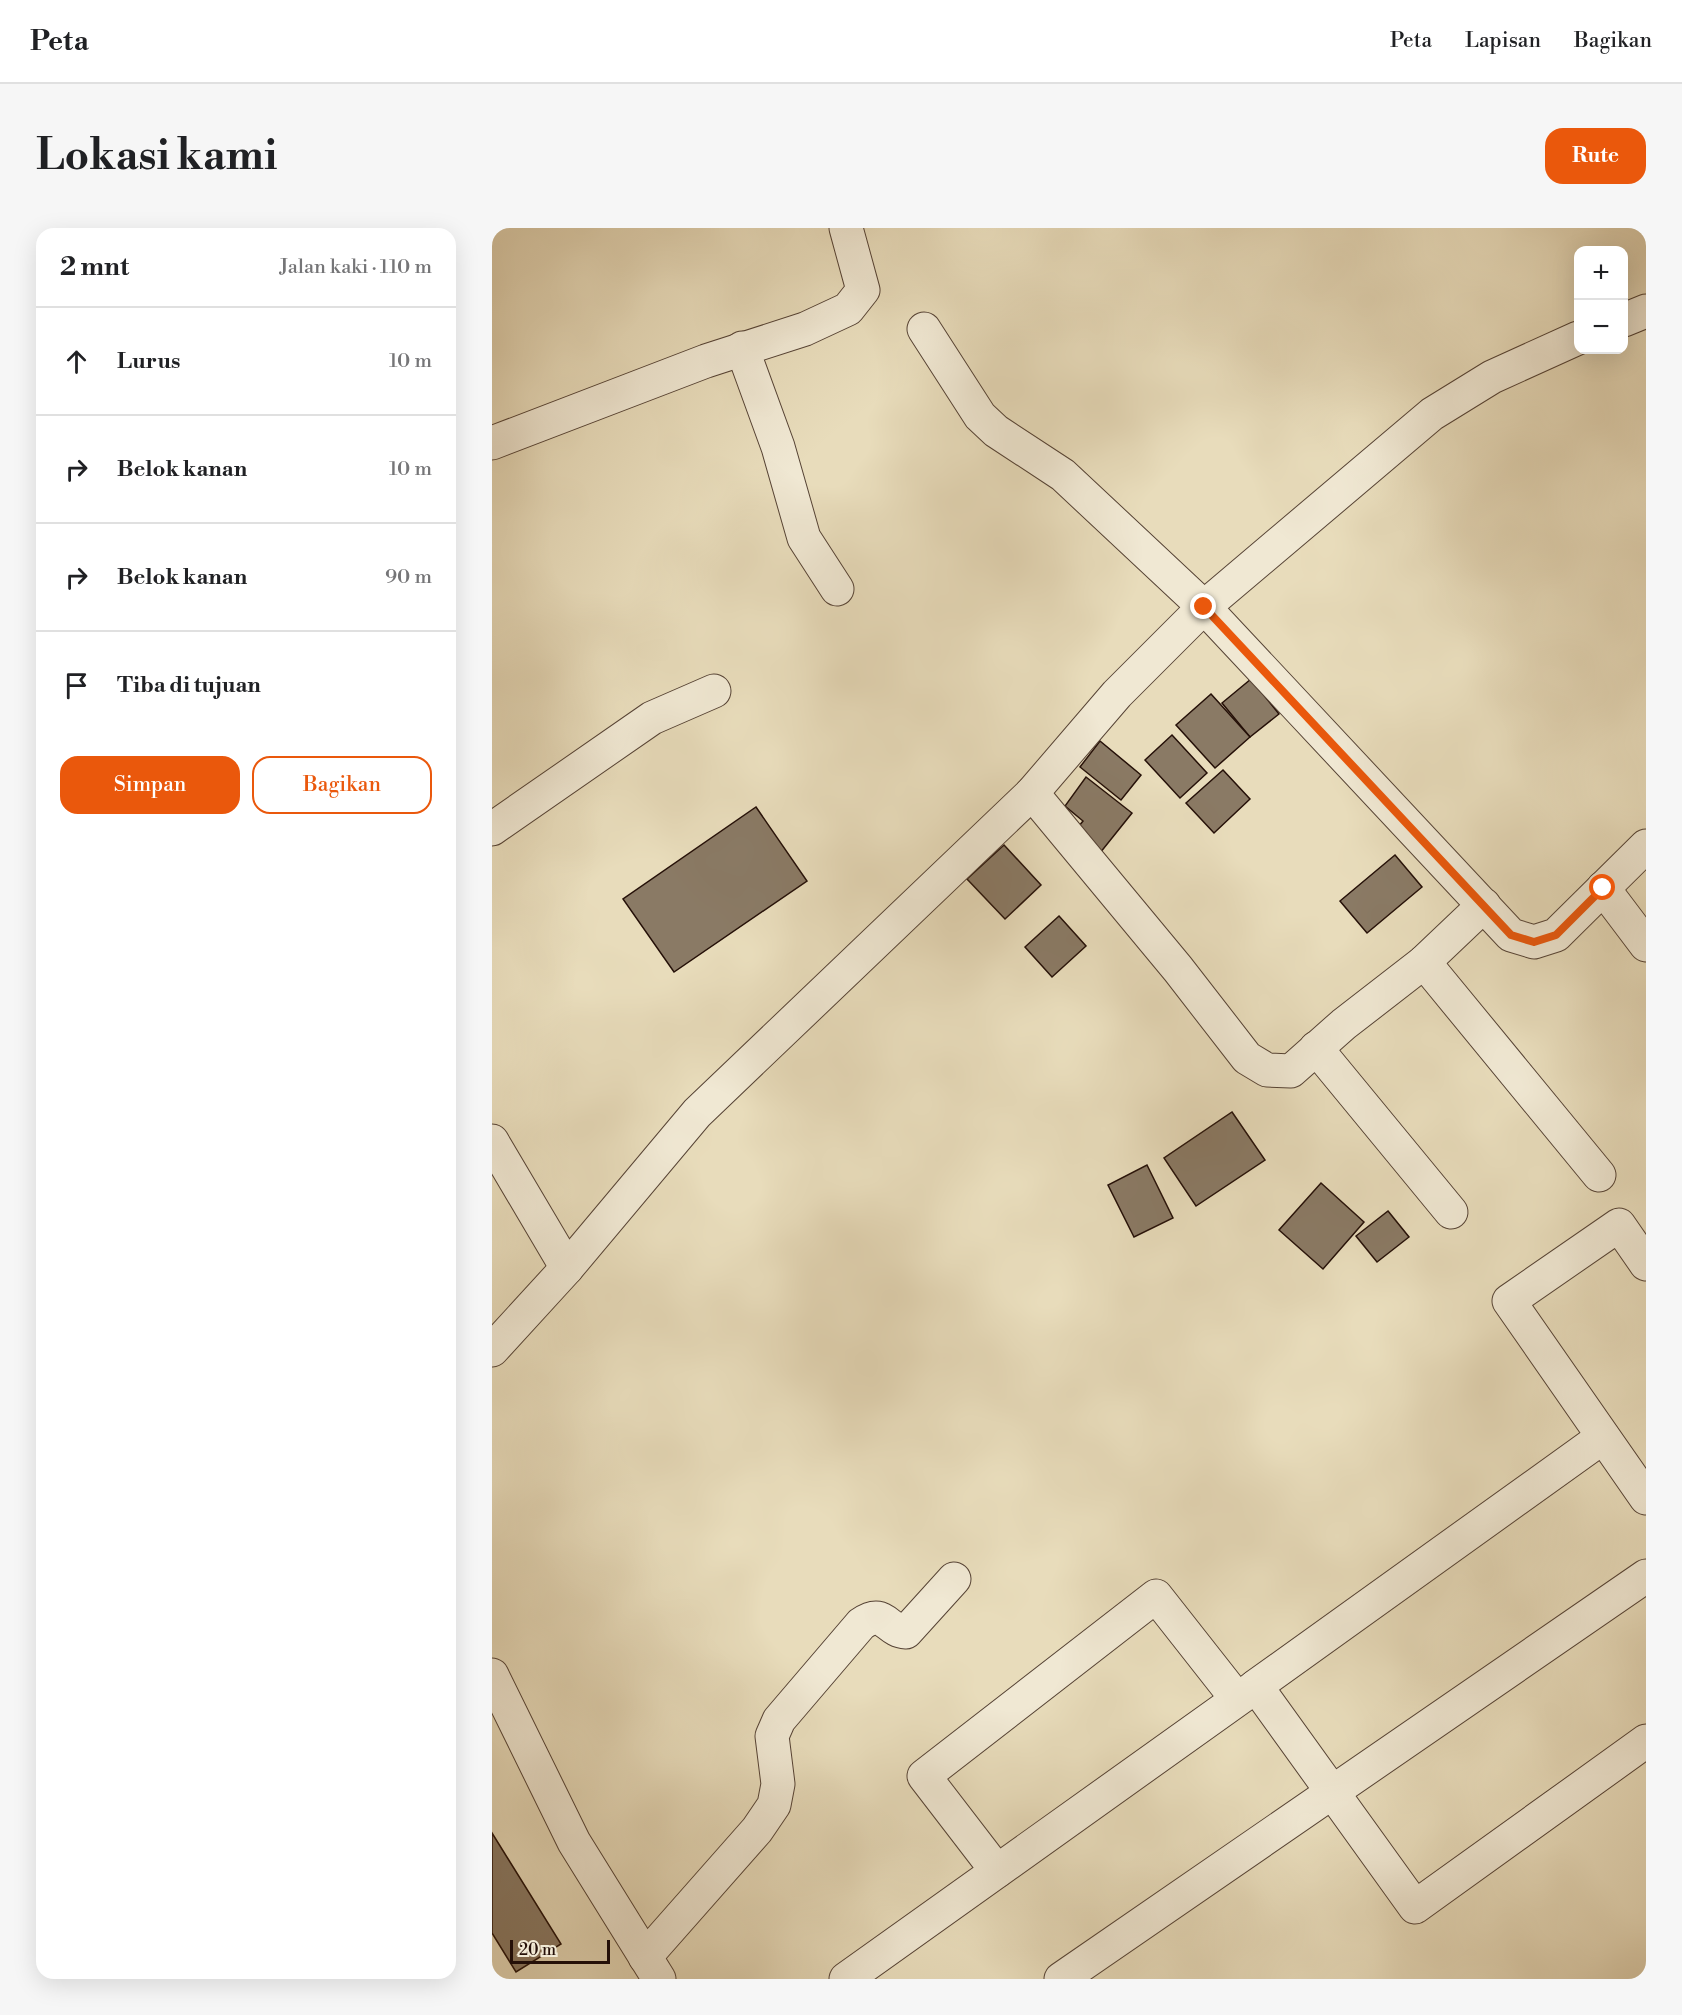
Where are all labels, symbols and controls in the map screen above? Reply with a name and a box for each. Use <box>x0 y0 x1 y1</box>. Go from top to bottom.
text: Peta <box>30 24 89 59</box>
text: Peta <box>1390 28 1432 54</box>
text: Lapisan <box>1465 28 1541 54</box>
text: Bagikan <box>1574 28 1652 54</box>
button: Rute <box>1545 128 1646 184</box>
text: Lokasi kami <box>36 130 277 183</box>
map controls <box>1574 246 1628 354</box>
button: + <box>1574 246 1628 300</box>
text: 2 mnt <box>60 251 129 283</box>
text: Jalan kaki · 110 m <box>279 255 432 280</box>
button: − <box>1574 300 1628 354</box>
icon: ahead <box>60 345 93 378</box>
text: Lurus <box>117 348 180 375</box>
text: 10 m <box>389 349 432 374</box>
icon: right <box>60 453 93 486</box>
text: Belok kanan <box>117 456 247 483</box>
text: 10 m <box>389 457 432 482</box>
icon: right <box>60 561 93 594</box>
text: Belok kanan <box>117 564 247 591</box>
text: 90 m <box>385 565 432 590</box>
route end <box>1190 593 1216 619</box>
icon: arrive <box>60 669 93 702</box>
text: Tiba di tujuan <box>117 672 261 699</box>
button: Simpan <box>60 756 240 814</box>
button: Bagikan <box>252 756 432 814</box>
route start <box>1589 874 1615 900</box>
scale bar <box>510 1937 610 1964</box>
text: 20 m <box>519 1940 556 1960</box>

